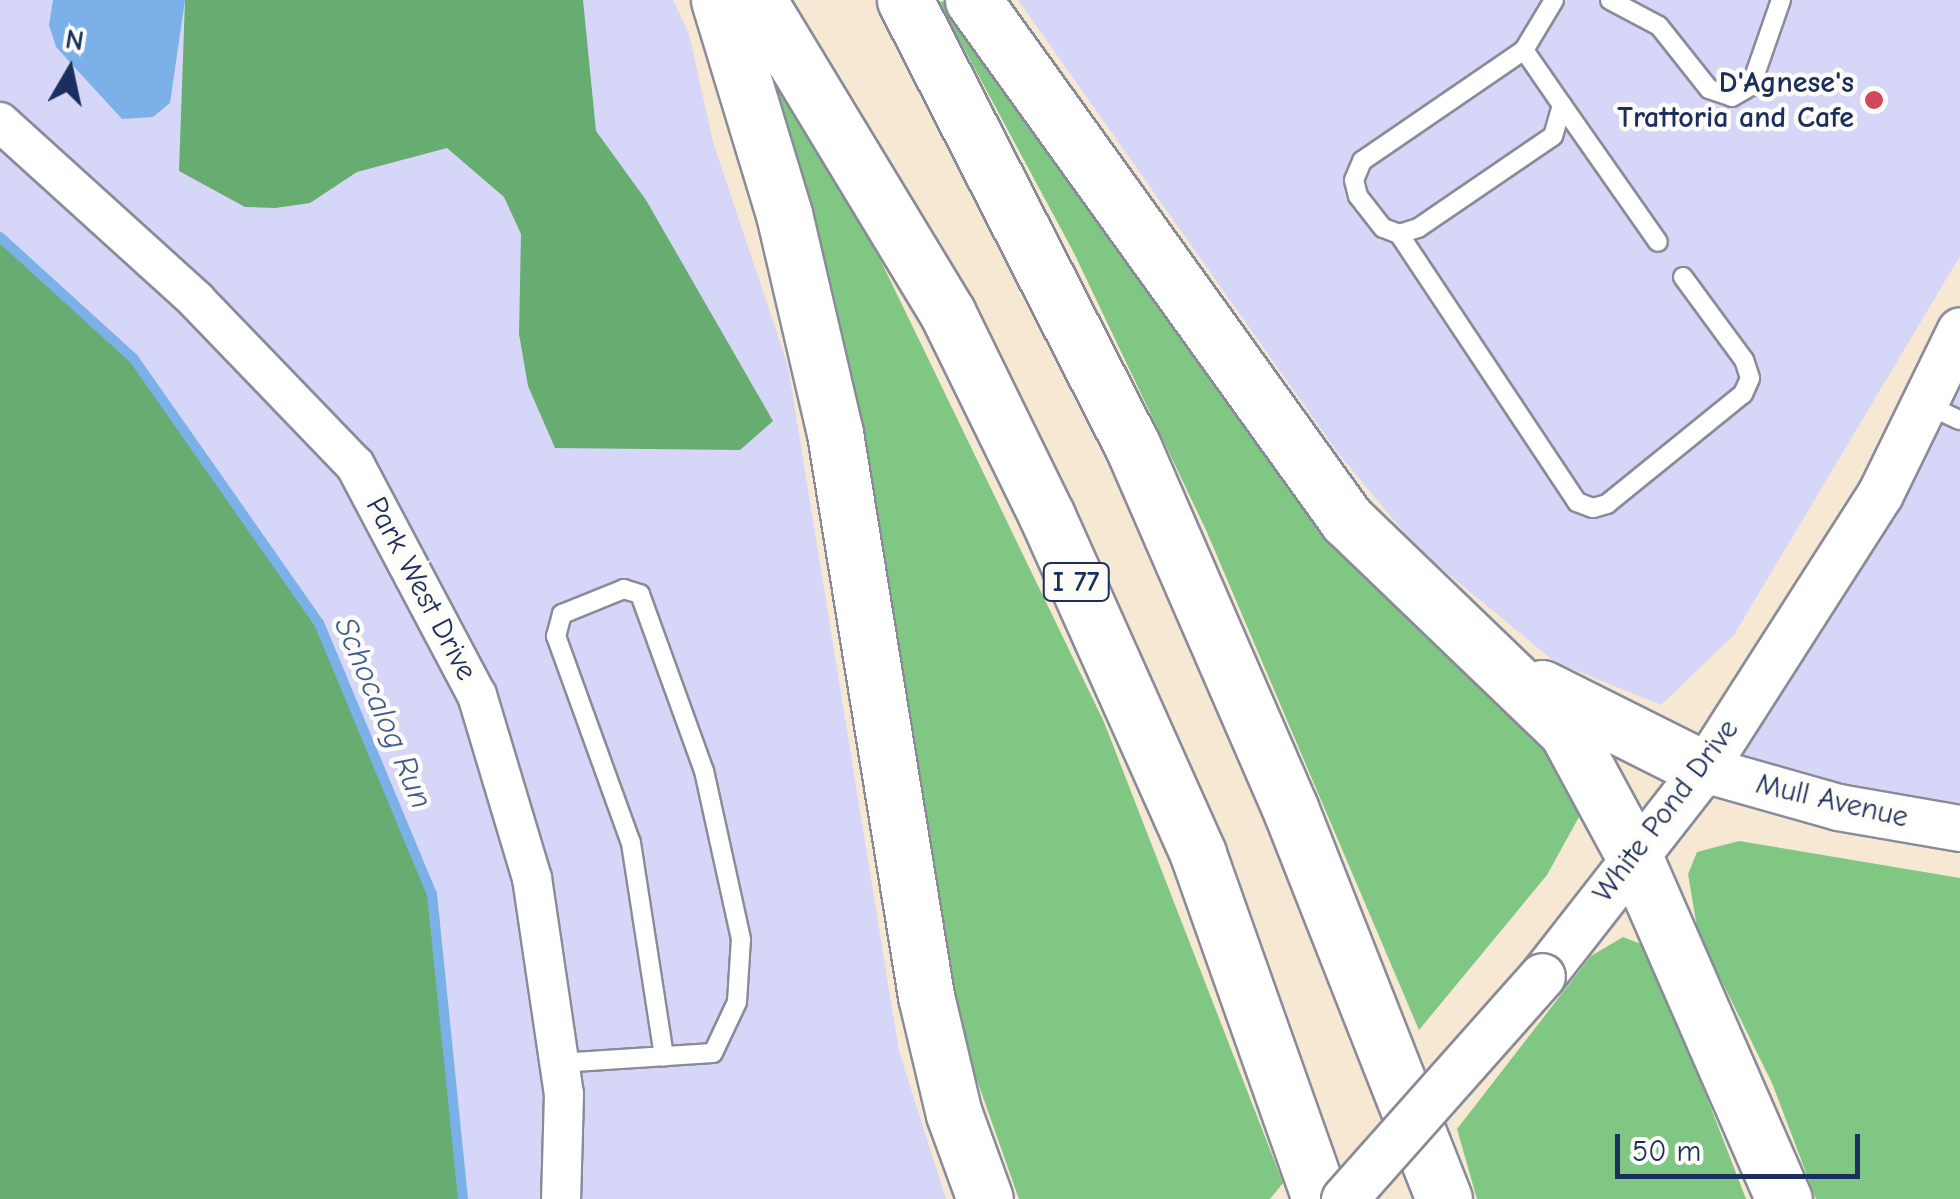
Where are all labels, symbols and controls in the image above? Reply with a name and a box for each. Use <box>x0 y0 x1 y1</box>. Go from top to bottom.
north arrow <box>20 20 120 120</box>
text: N <box>63 23 86 58</box>
place label: D'Agnese's Trattoria and Cafe <box>1617 65 1854 136</box>
marker: D'Agnese's Trattoria and Cafe <box>1863 89 1885 111</box>
street label: Park West Drive <box>358 491 484 687</box>
road number: I 77 <box>1041 559 1111 605</box>
water label: Schocalog Run <box>325 612 441 814</box>
street label: White Pond Drive <box>1585 712 1747 910</box>
street label: Mull Avenue <box>1752 766 1912 836</box>
scale bar <box>1620 1114 1865 1176</box>
text: 50 m <box>1632 1134 1701 1169</box>

